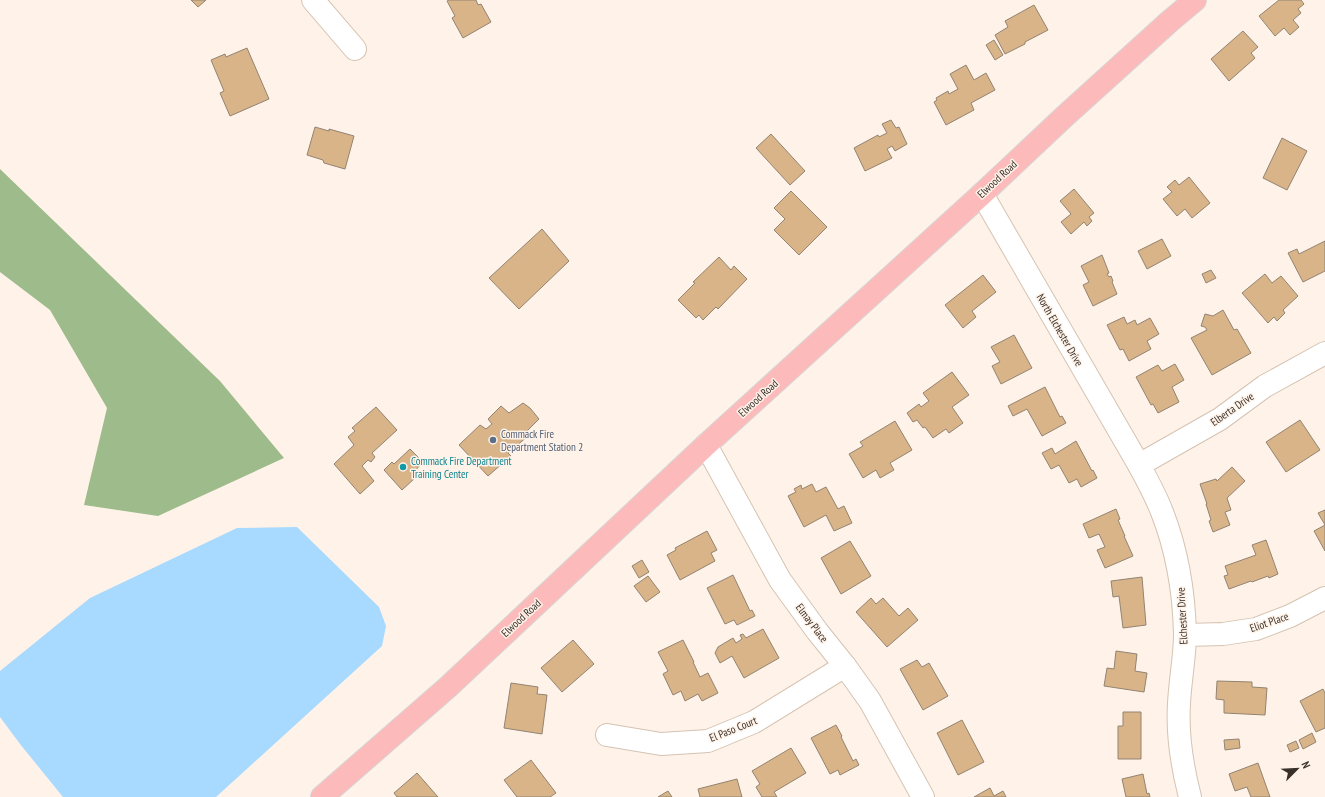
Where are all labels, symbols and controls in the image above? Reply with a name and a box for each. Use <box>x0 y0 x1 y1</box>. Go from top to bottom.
street label: Elwood Road <box>974 157 1020 201</box>
street label: North Elchester Drive <box>1034 291 1087 369</box>
street label: Elwood Road <box>735 376 781 420</box>
street label: Elberta Drive <box>1208 389 1257 429</box>
place label: Commack Fire Department Station 2 <box>501 427 583 454</box>
marker: Commack Fire Department Station 2 <box>488 435 498 445</box>
place label: Commack Fire Department Training Center <box>411 454 512 481</box>
marker: Commack Fire Department Training Center <box>398 462 408 472</box>
street label: Elchester Drive <box>1173 587 1190 645</box>
street label: Elwood Road <box>498 596 544 640</box>
street label: Elmay Place <box>793 601 831 646</box>
street label: Eliot Place <box>1248 609 1291 635</box>
street label: El Paso Court <box>707 713 759 745</box>
north arrow <box>1277 749 1317 789</box>
text: N <box>1299 759 1314 771</box>

